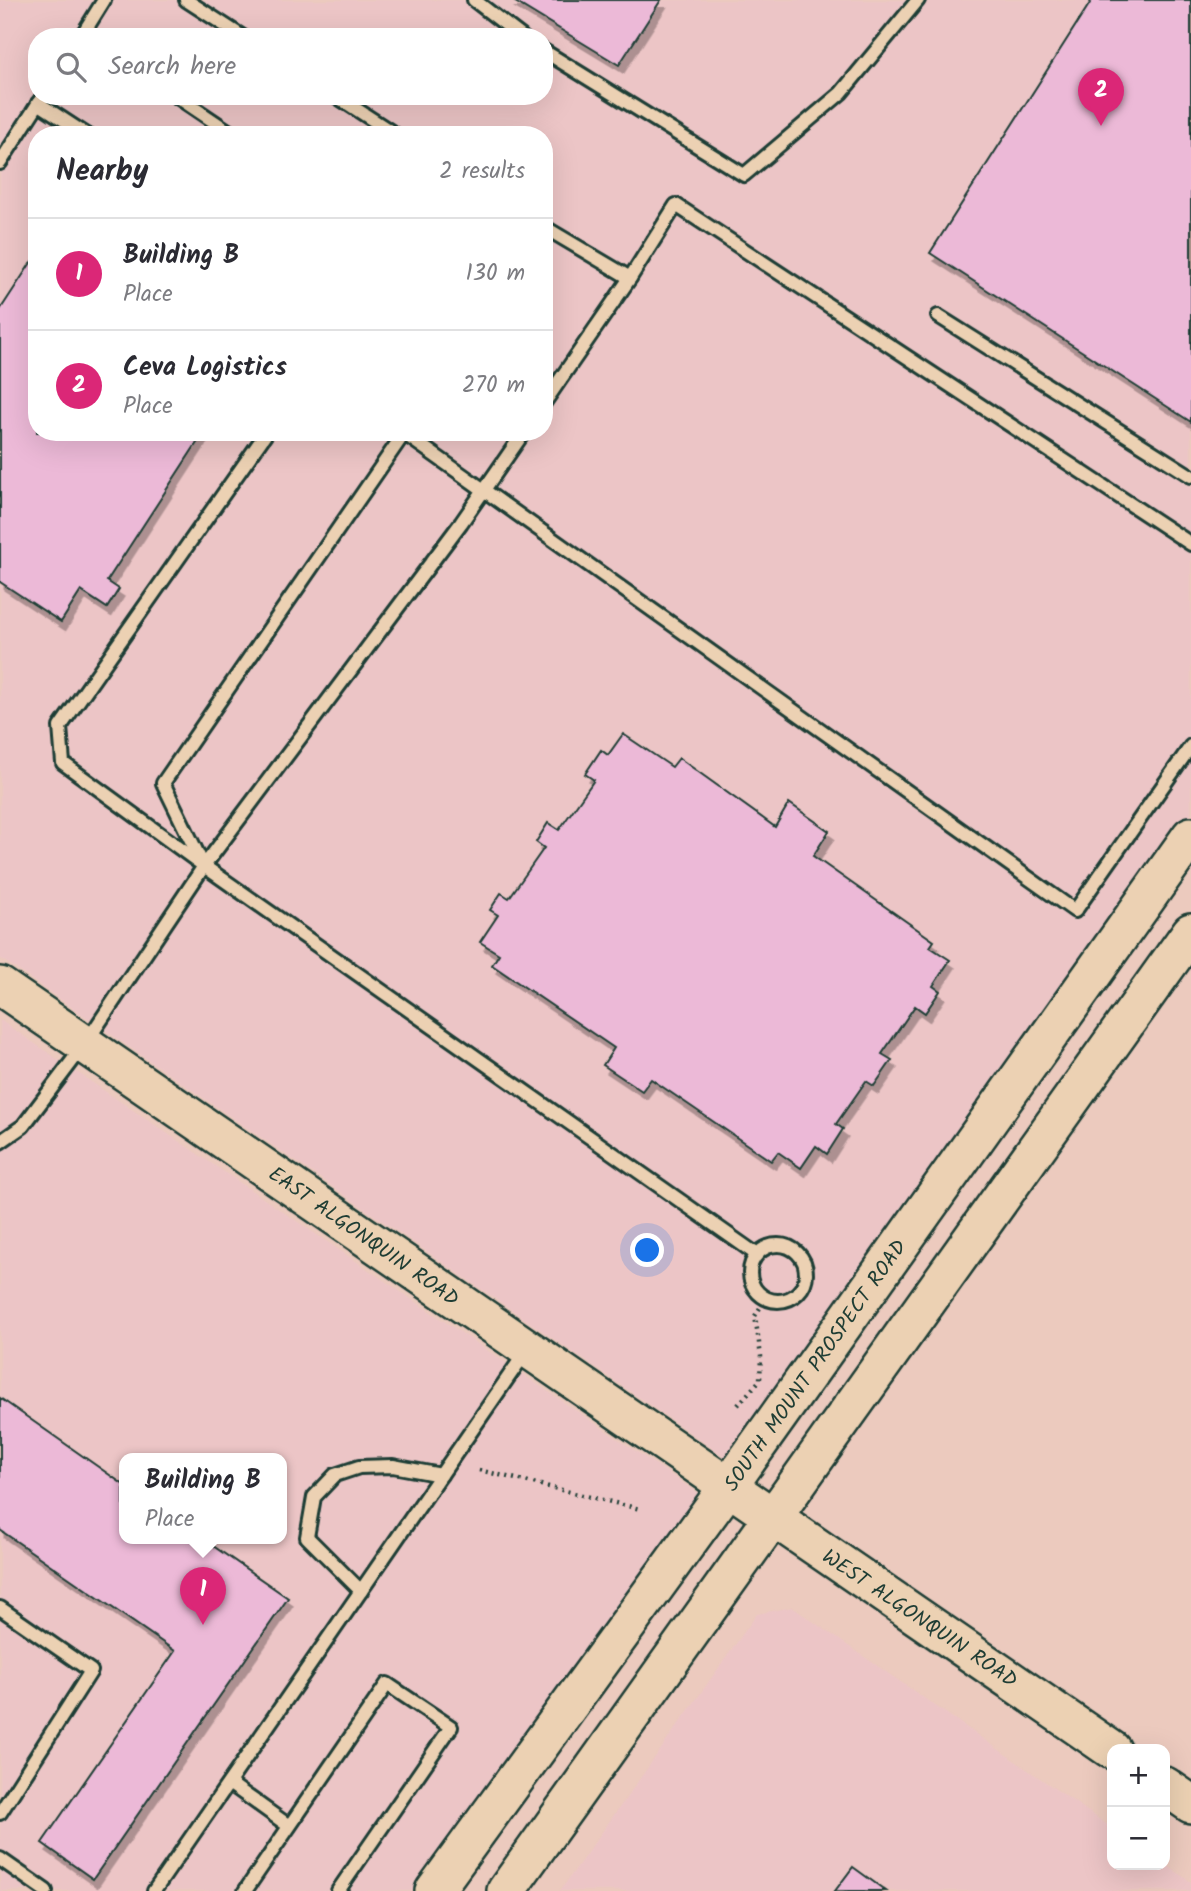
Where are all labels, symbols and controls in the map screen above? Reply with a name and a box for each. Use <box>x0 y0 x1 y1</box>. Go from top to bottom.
search box <box>28 28 553 105</box>
text: Search here <box>108 46 236 88</box>
icon: search <box>52 48 90 86</box>
pin: 2 <box>1078 68 1124 126</box>
text: Nearby <box>56 148 148 196</box>
text: 2 results <box>439 154 525 190</box>
text: Building B <box>123 235 239 277</box>
text: 1 <box>76 256 82 292</box>
text: 130 m <box>466 256 525 292</box>
text: Place <box>123 277 173 313</box>
text: Ceva Logistics <box>123 347 287 389</box>
text: 2 <box>72 368 86 404</box>
text: 270 m <box>462 368 525 404</box>
text: Place <box>123 389 173 425</box>
street label: EAST ALGONQUIN ROAD <box>261 1159 465 1316</box>
your location <box>630 1233 664 1267</box>
street label: SOUTH MOUNT PROSPECT ROAD <box>716 1233 916 1499</box>
popup <box>119 1453 287 1544</box>
text: Building B <box>145 1460 261 1502</box>
text: Place <box>145 1502 194 1538</box>
street label: WEST ALGONQUIN ROAD <box>814 1541 1024 1697</box>
pin: 1 <box>180 1567 226 1625</box>
map controls <box>1107 1744 1170 1870</box>
button: + <box>1107 1744 1170 1807</box>
button: − <box>1107 1807 1170 1870</box>

